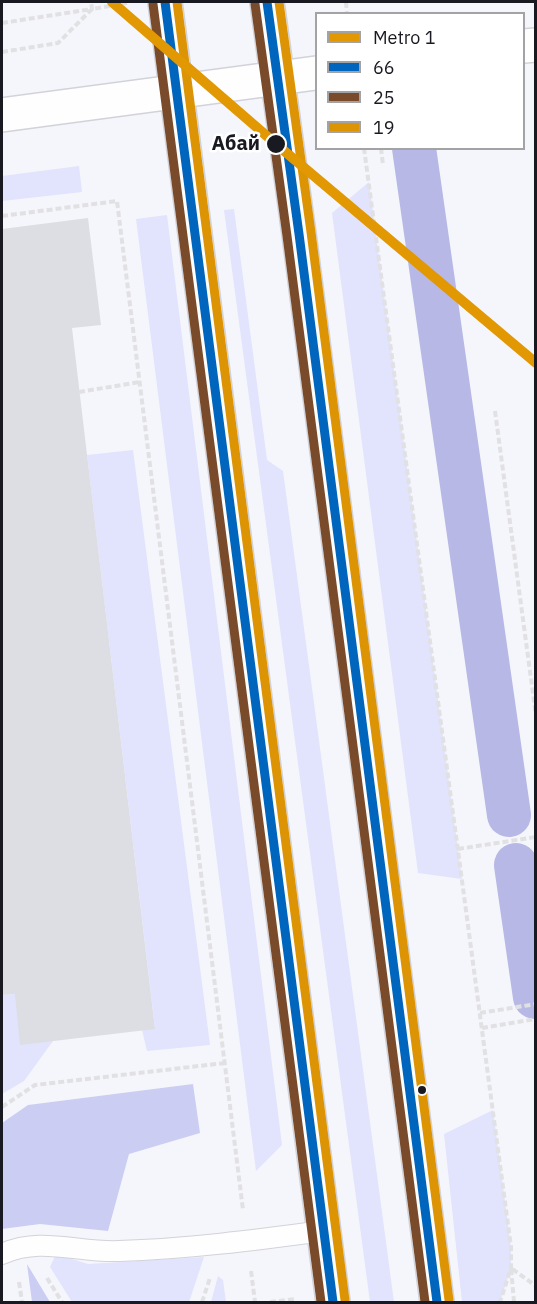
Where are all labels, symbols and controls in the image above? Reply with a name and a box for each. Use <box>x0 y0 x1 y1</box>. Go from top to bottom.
legend <box>315 12 525 150</box>
text: Metro 1 <box>373 26 435 49</box>
text: 66 <box>373 56 395 79</box>
text: 25 <box>373 86 395 109</box>
text: 19 <box>373 116 395 139</box>
place label: Абай <box>211 132 260 156</box>
marker: Абай <box>265 133 287 155</box>
unlabelled marker <box>416 1084 428 1096</box>

